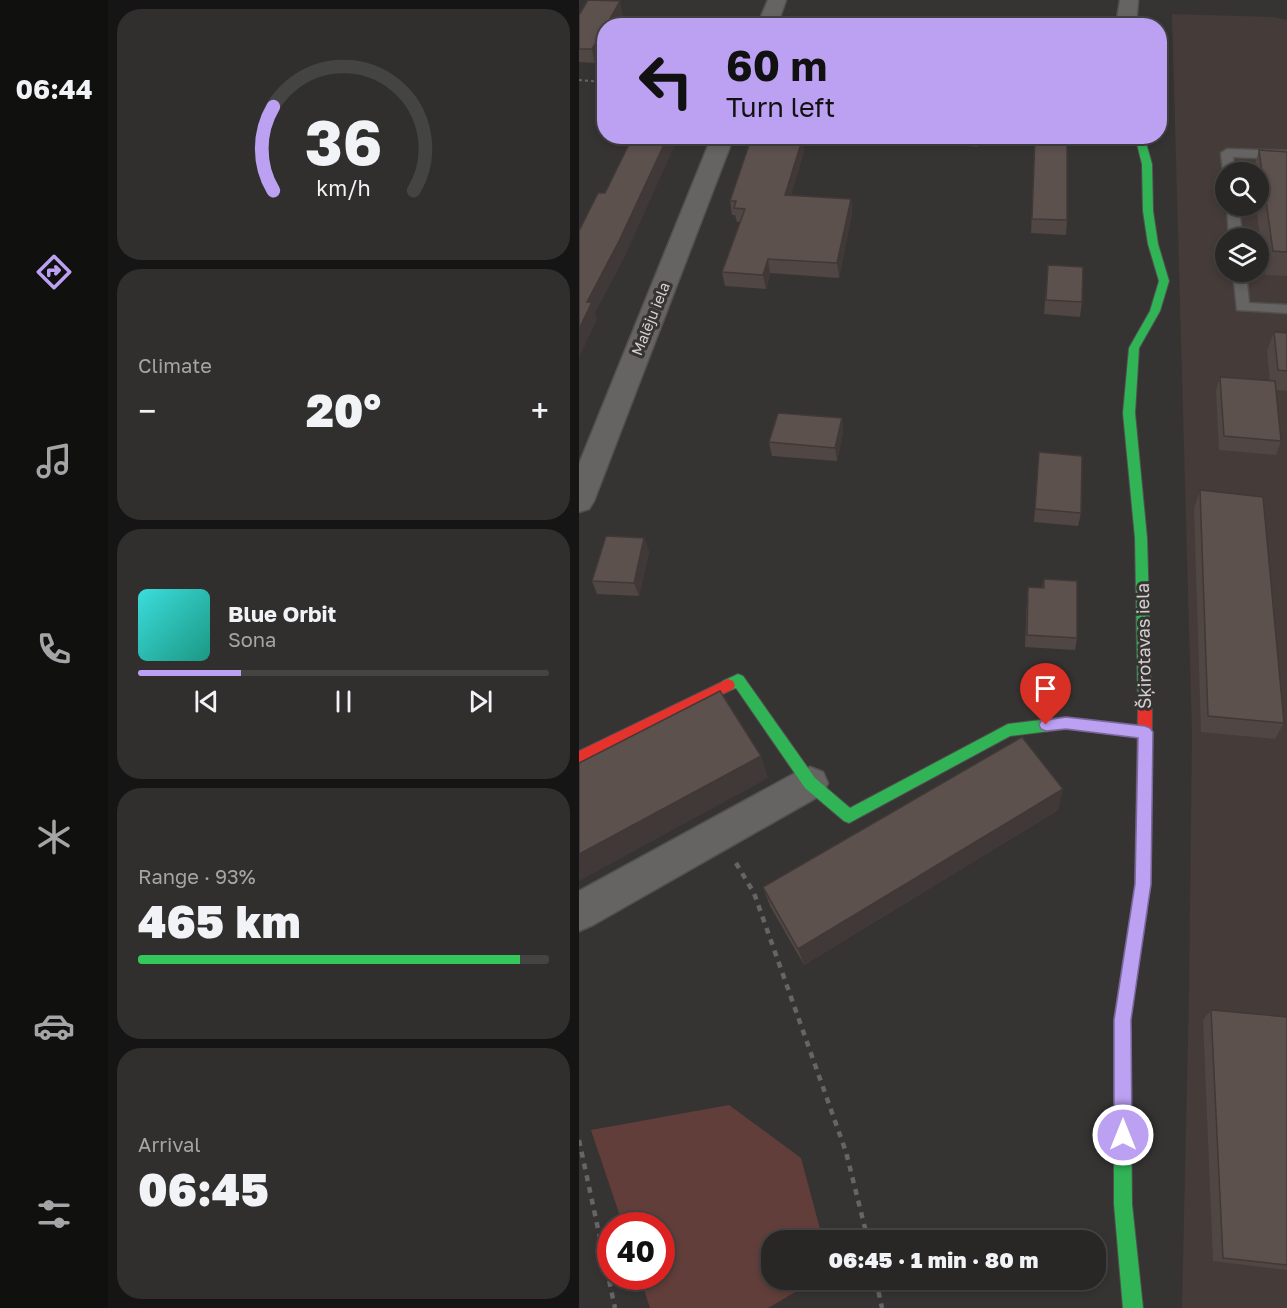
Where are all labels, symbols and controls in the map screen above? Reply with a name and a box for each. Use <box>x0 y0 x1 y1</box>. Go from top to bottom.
text: 60 m <box>726 40 827 90</box>
icon: left <box>627 42 705 120</box>
text: 06:44 <box>15 73 93 105</box>
text: Turn left <box>726 91 835 123</box>
text: 36 <box>305 105 382 180</box>
map controls <box>1215 162 1269 282</box>
button: search <box>1215 162 1269 216</box>
text: km/h <box>316 176 371 202</box>
button: layers <box>1215 228 1269 282</box>
icon: directions <box>33 251 75 293</box>
street label: Malēju iela <box>627 279 673 358</box>
text: Climate <box>138 353 212 377</box>
text: 20° <box>306 383 381 437</box>
text: − <box>138 391 156 430</box>
text: + <box>531 391 549 430</box>
icon: music <box>33 440 75 482</box>
street label: Šķirotavas iela <box>1131 583 1156 709</box>
text: Blue Orbit <box>228 600 336 627</box>
text: Sona <box>228 627 276 651</box>
icon: phone <box>33 628 75 670</box>
pin <box>1020 663 1071 725</box>
icon: arrive <box>1029 672 1062 705</box>
icon: previous <box>190 685 223 718</box>
icon: pause <box>327 685 360 718</box>
icon: next <box>464 685 497 718</box>
icon: climate <box>33 816 75 858</box>
text: Range · 93% <box>138 864 256 888</box>
text: 465 km <box>138 894 301 948</box>
icon: car <box>33 1005 75 1047</box>
position arrow <box>1091 1103 1155 1167</box>
text: Arrival <box>138 1132 201 1156</box>
text: 06:45 <box>138 1162 269 1216</box>
icon: filters <box>33 1193 75 1235</box>
speed limit sign: 40 <box>597 1212 675 1290</box>
text: 06:45 · 1 min · 80 m <box>829 1246 1038 1273</box>

